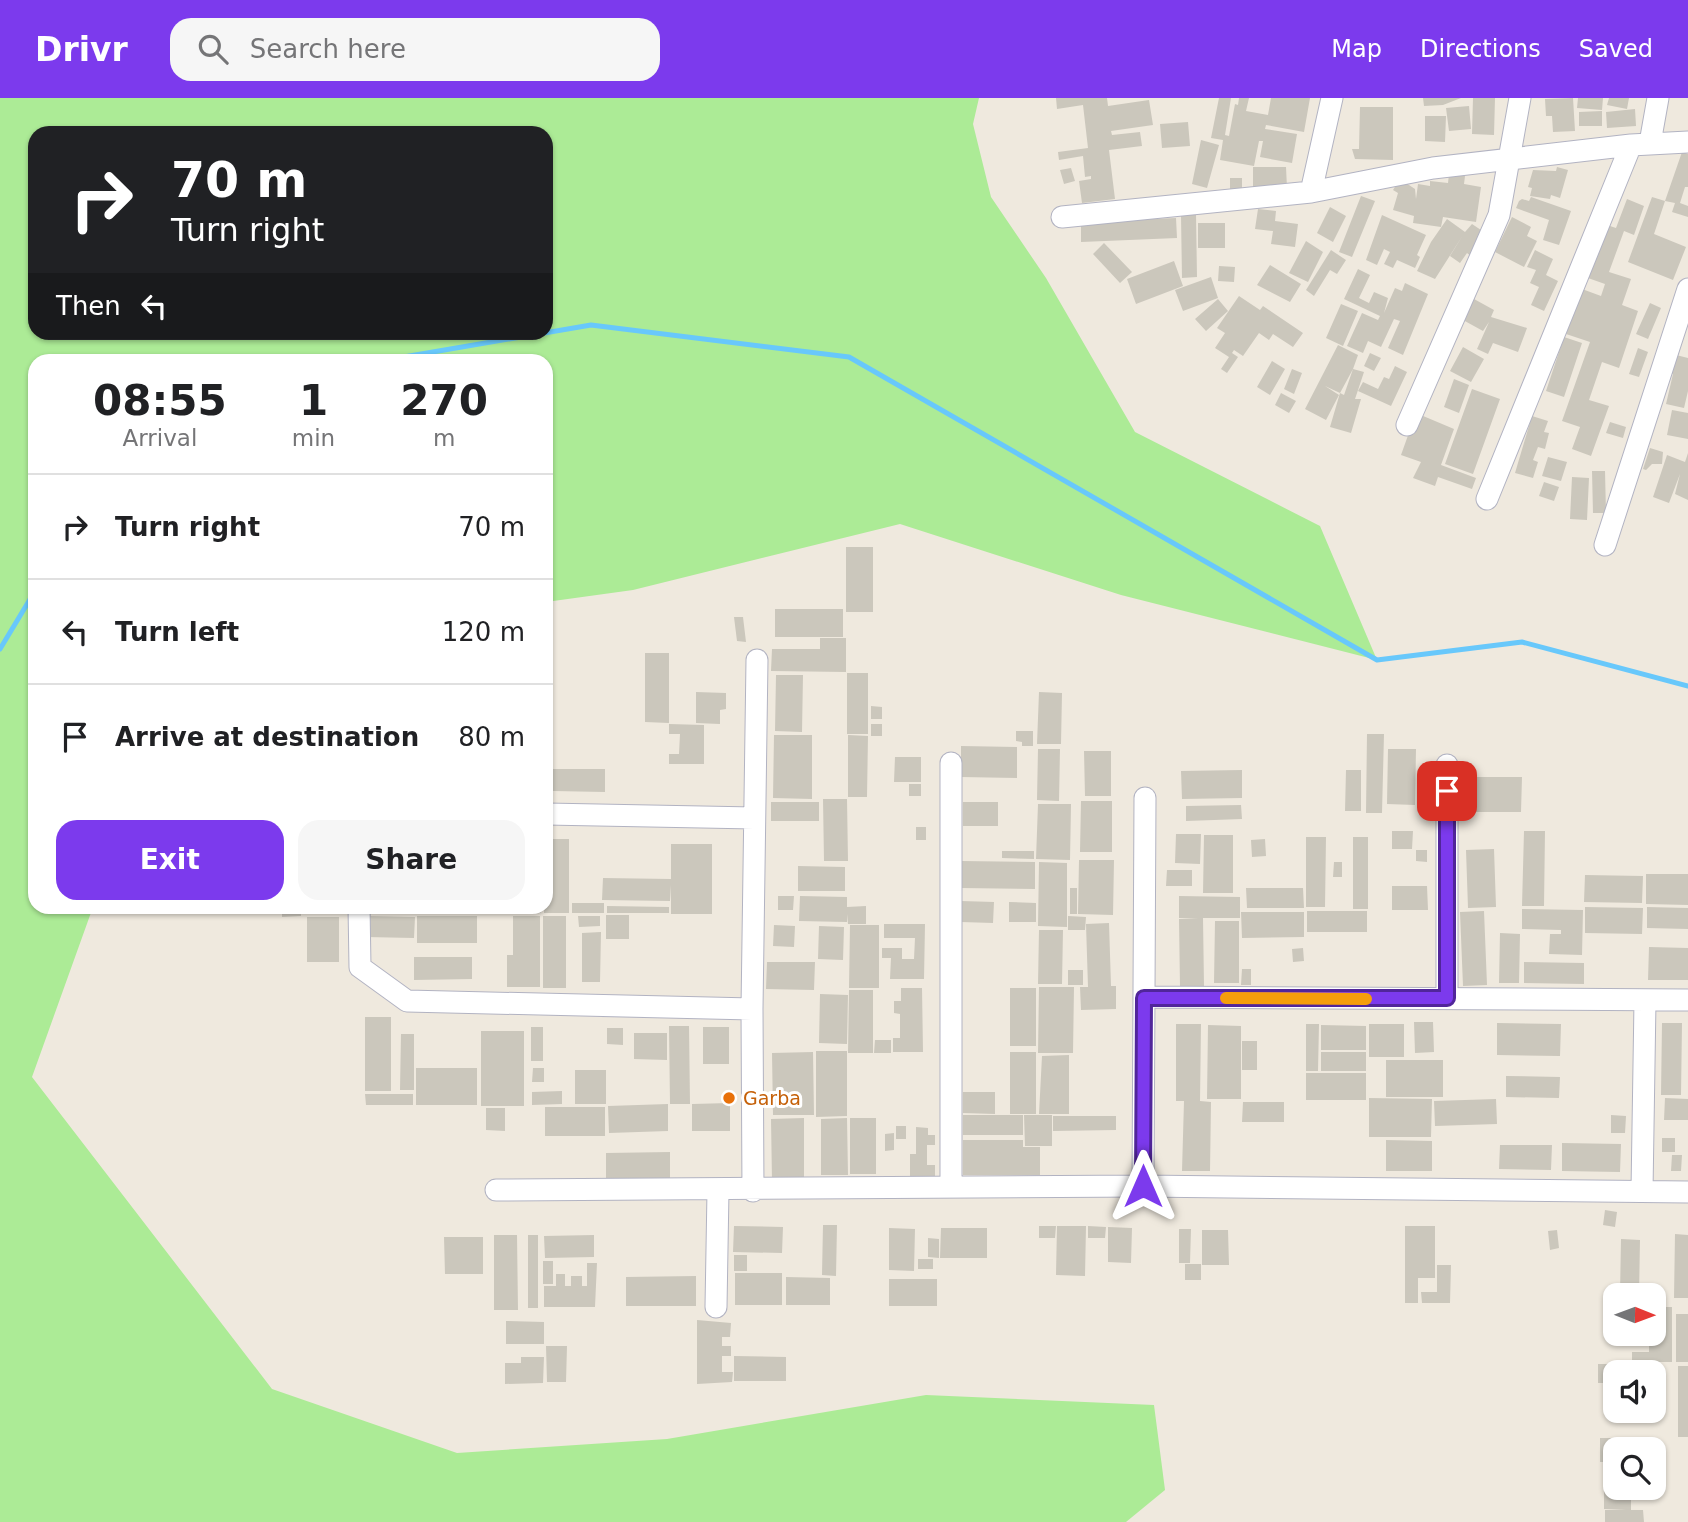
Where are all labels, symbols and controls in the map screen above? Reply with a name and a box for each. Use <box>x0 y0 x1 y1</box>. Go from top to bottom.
search box <box>170 18 660 81</box>
text: Drivr <box>35 30 128 69</box>
icon: search <box>194 30 232 68</box>
text: Search here <box>250 34 406 64</box>
text: Map <box>1331 35 1382 63</box>
text: Directions <box>1420 35 1541 63</box>
text: Saved <box>1579 35 1653 63</box>
text: 70 m <box>171 152 307 209</box>
icon: right <box>56 154 147 245</box>
text: Turn right <box>171 211 324 249</box>
icon: left <box>135 287 173 325</box>
text: Then <box>56 291 121 321</box>
text: 08:55 <box>93 376 227 425</box>
text: 1 <box>299 376 328 425</box>
text: 270 <box>400 376 488 425</box>
text: Arrival <box>123 425 197 451</box>
text: min <box>292 425 335 451</box>
text: m <box>433 425 455 451</box>
icon: right <box>56 508 94 546</box>
text: Turn right <box>115 512 260 542</box>
text: 70 m <box>458 512 525 542</box>
icon: left <box>56 613 94 651</box>
text: Turn left <box>115 617 239 647</box>
text: 120 m <box>442 617 525 647</box>
icon: arrive <box>56 718 94 756</box>
text: Arrive at destination <box>115 722 419 752</box>
text: 80 m <box>458 722 525 752</box>
pin <box>1417 761 1477 821</box>
icon: arrive <box>1428 772 1466 810</box>
button: Exit <box>56 820 284 900</box>
button: Share <box>298 820 525 900</box>
place label: Garba <box>743 1087 801 1109</box>
marker: Garba <box>721 1090 737 1106</box>
position arrow <box>1106 1149 1180 1223</box>
north arrow <box>1603 1283 1666 1346</box>
map controls <box>1603 1283 1666 1500</box>
button: sound <box>1603 1360 1666 1423</box>
button: search <box>1603 1437 1666 1500</box>

